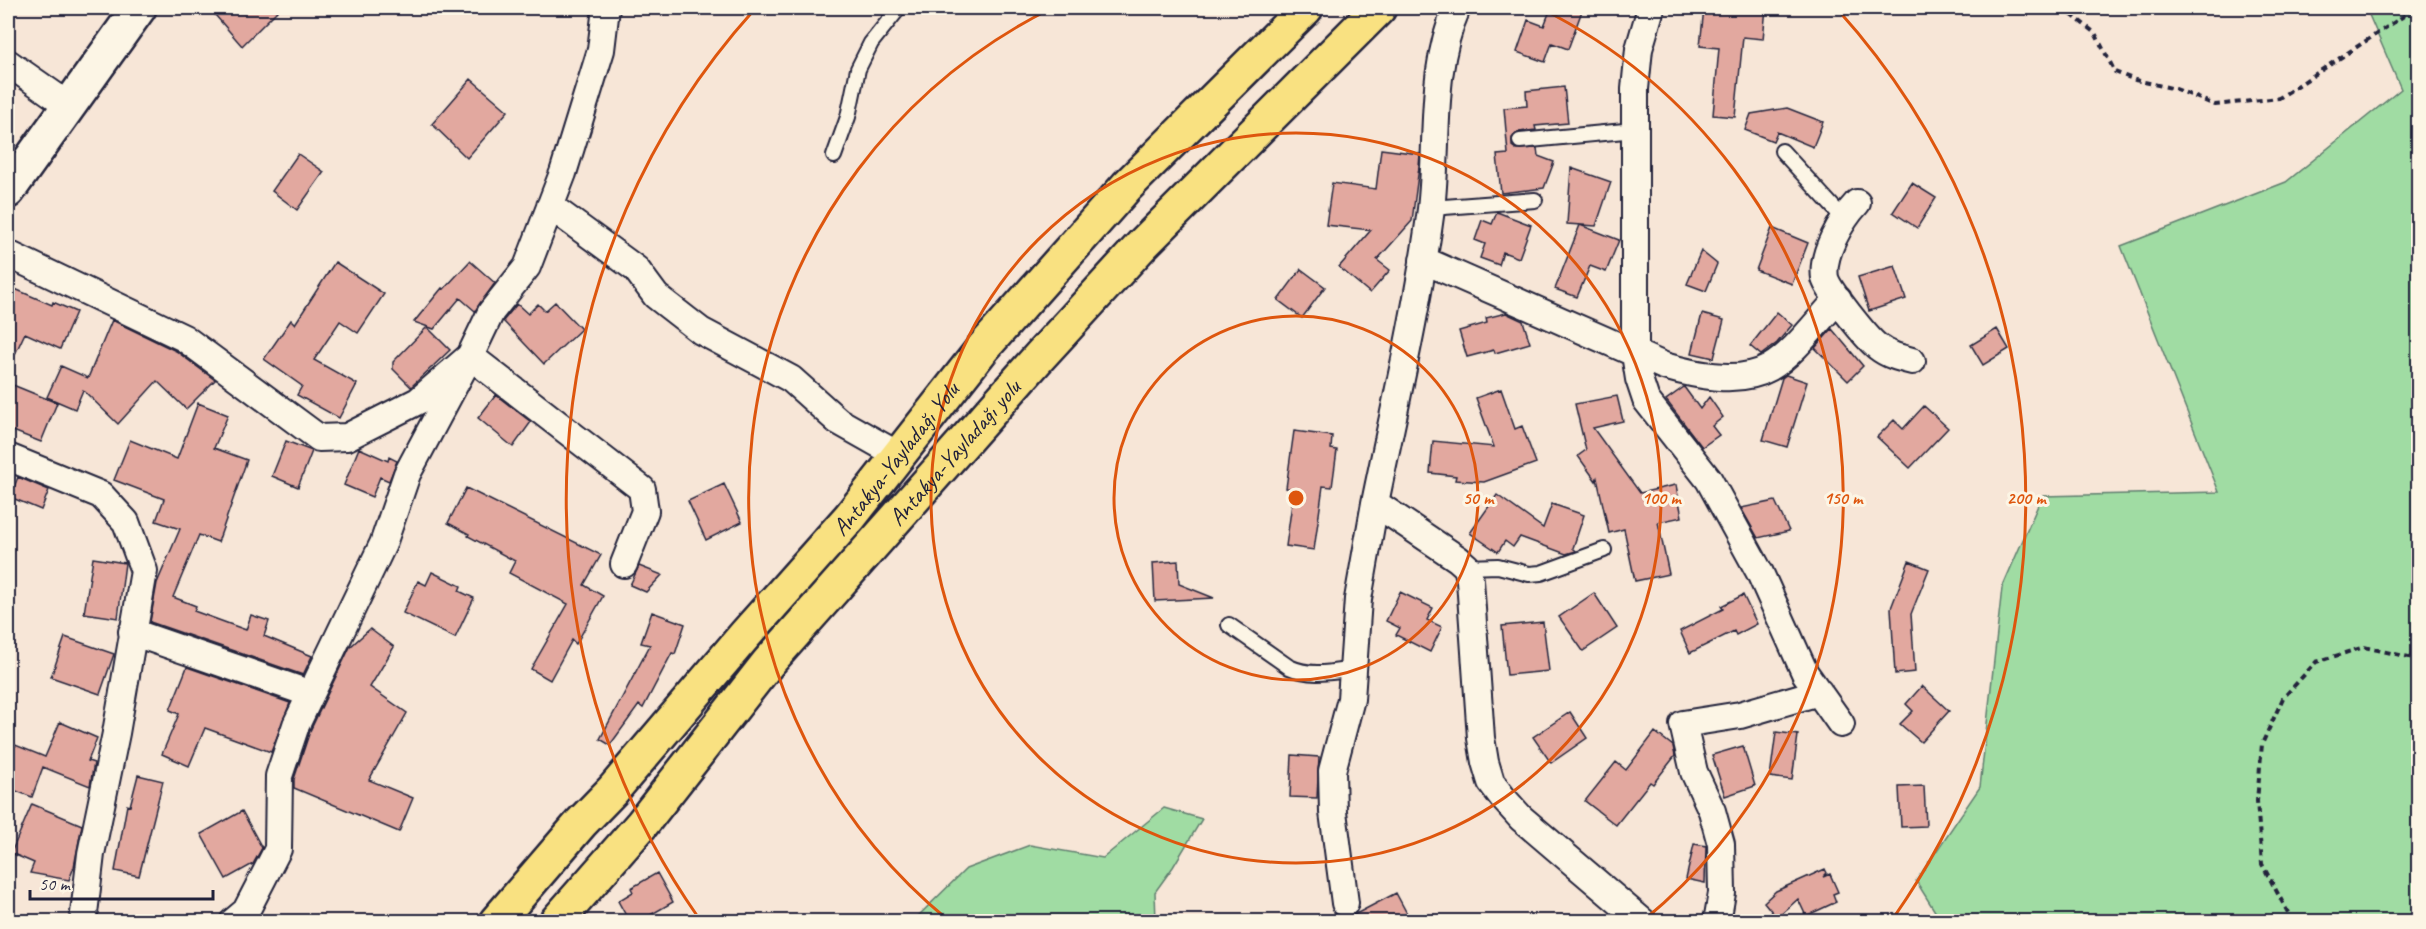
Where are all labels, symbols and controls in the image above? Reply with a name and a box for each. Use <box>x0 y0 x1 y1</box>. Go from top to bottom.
street label: Antakya-Yayladağı yolu <box>882 372 1029 532</box>
street label: Antakya-Yayladağı Yolu <box>825 374 967 542</box>
text: 50 m <box>1463 487 1495 509</box>
text: 100 m <box>1642 487 1682 509</box>
text: 150 m <box>1824 487 1864 509</box>
text: 200 m <box>2007 487 2047 509</box>
centre of rings <box>1286 488 1306 508</box>
scale bar <box>30 863 213 901</box>
text: 50 m <box>39 873 72 895</box>

